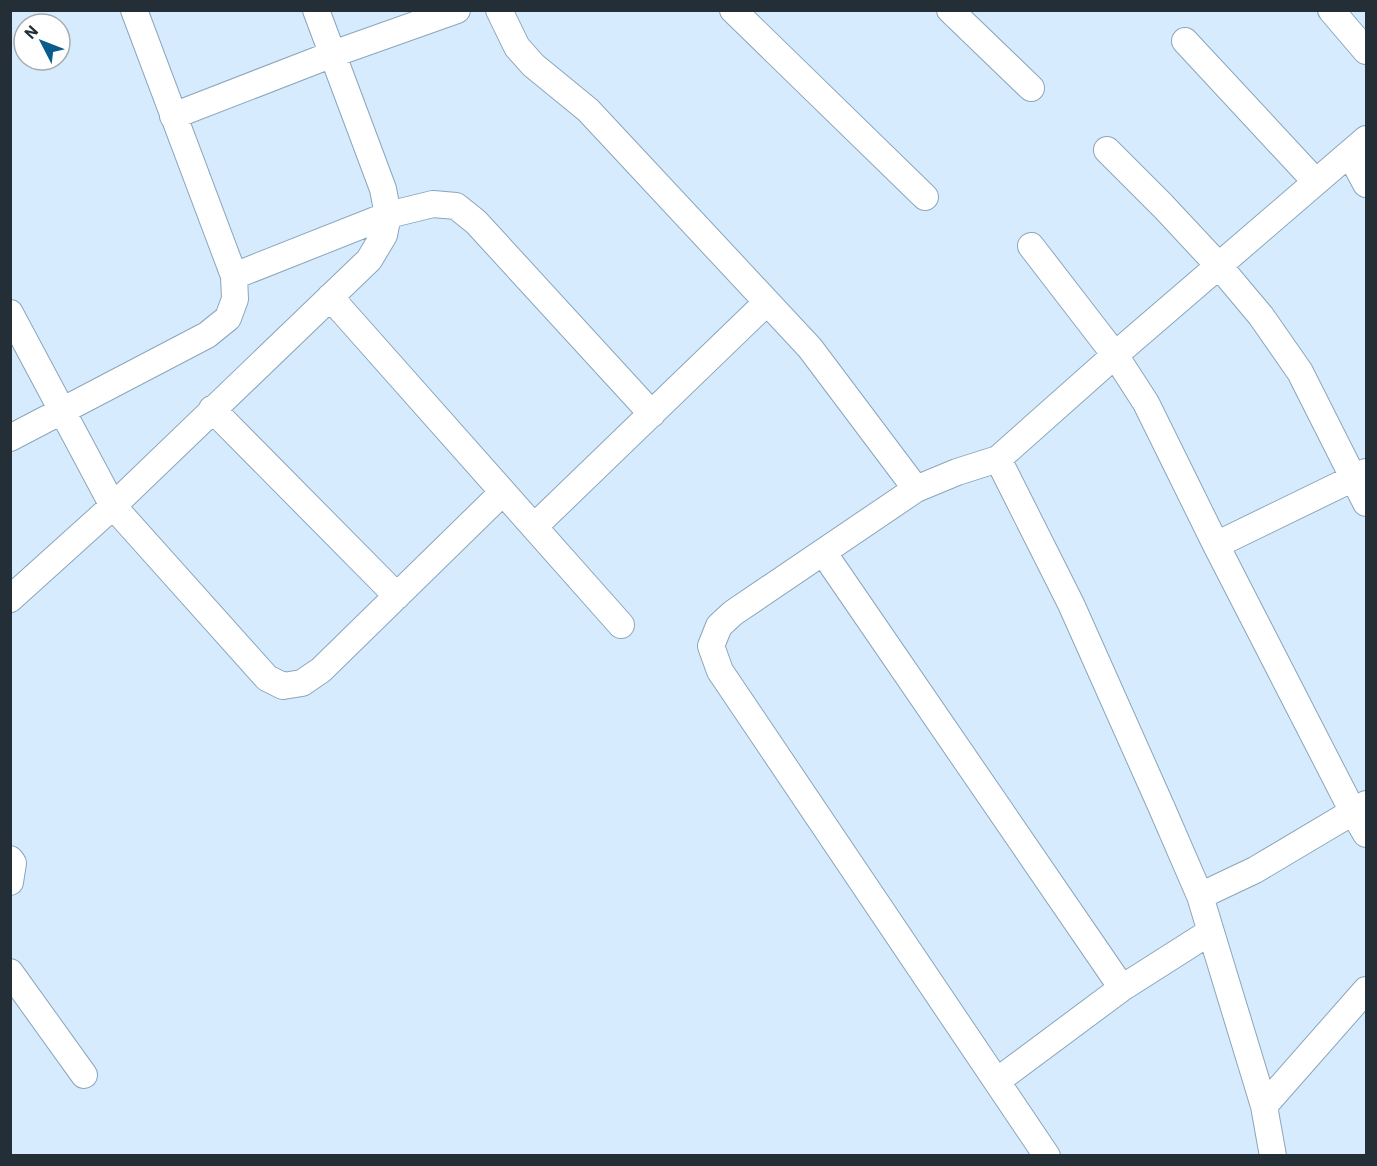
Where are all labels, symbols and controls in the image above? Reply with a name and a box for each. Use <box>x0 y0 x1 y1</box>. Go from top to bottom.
north arrow <box>12 12 72 72</box>
text: N <box>20 21 42 43</box>

